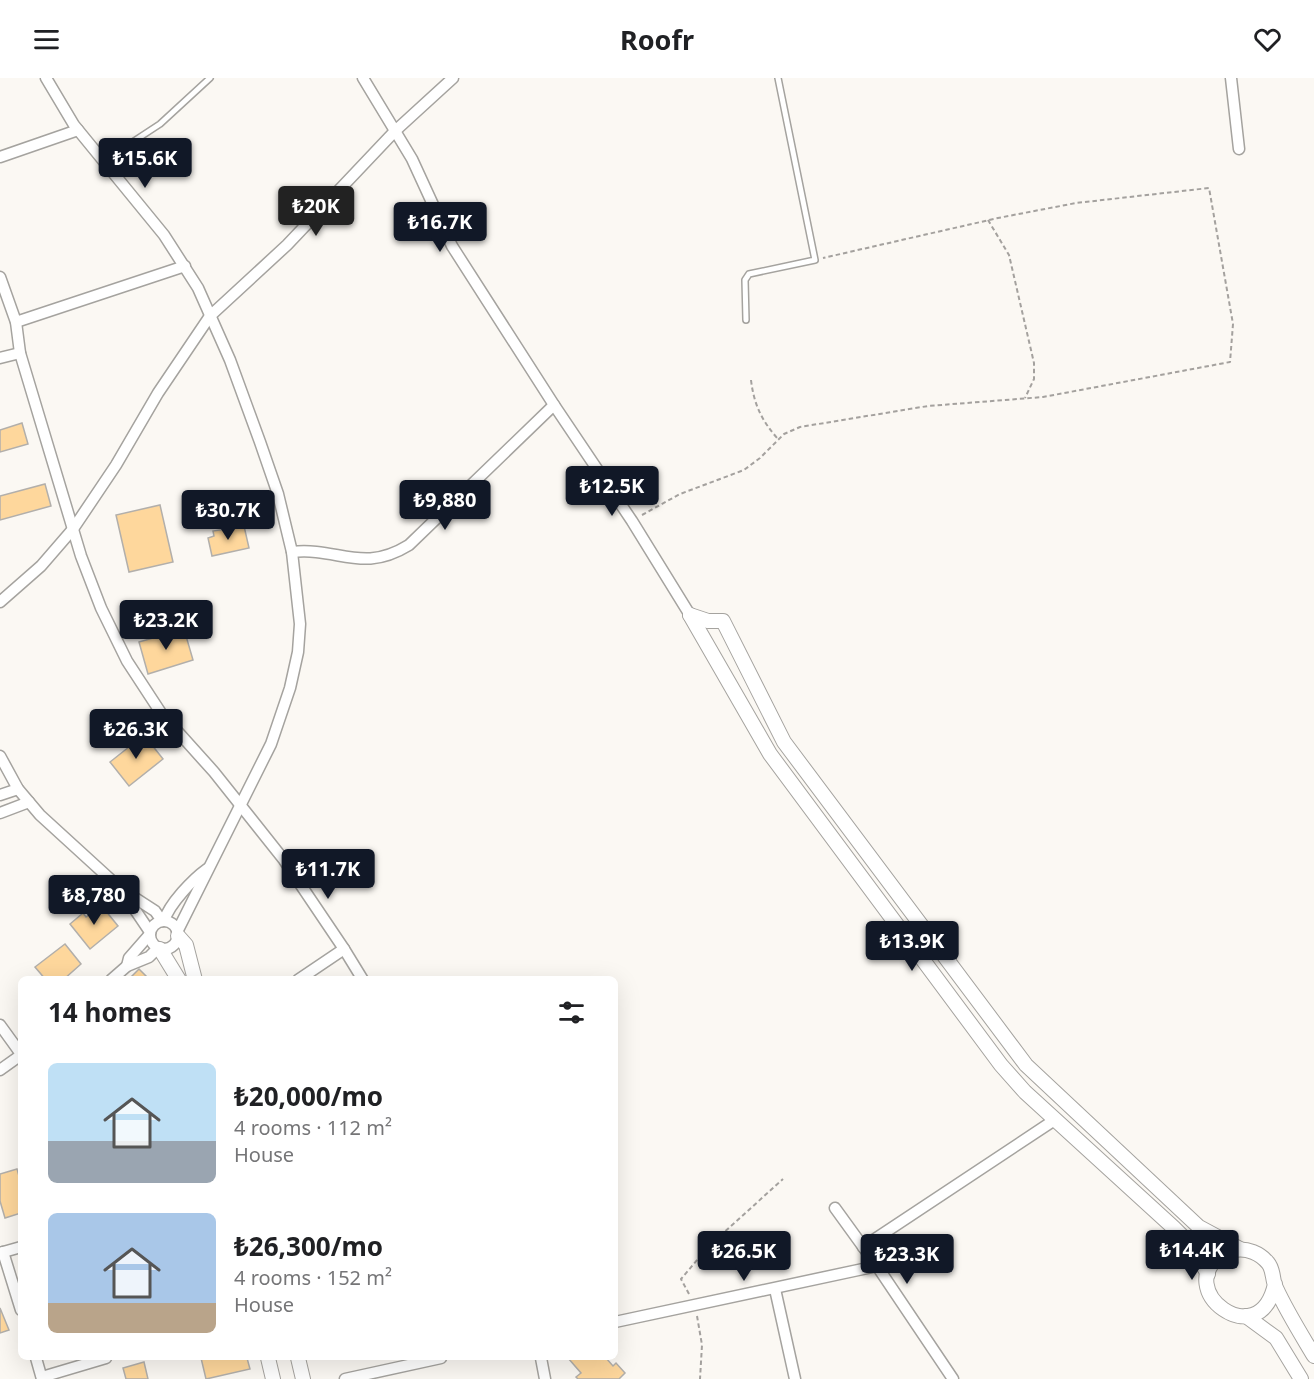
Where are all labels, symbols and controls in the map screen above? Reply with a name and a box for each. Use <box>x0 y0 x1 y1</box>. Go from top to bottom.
text: Roofr <box>620 21 694 58</box>
icon: menu <box>30 23 63 56</box>
icon: heart <box>1251 23 1284 56</box>
pin: ₺15.6K <box>96 138 194 189</box>
text: ₺15.6K <box>113 144 177 171</box>
pin: ₺20K <box>280 186 352 237</box>
text: ₺20K <box>292 192 340 219</box>
pin: ₺16.7K <box>391 202 489 253</box>
text: ₺16.7K <box>408 208 472 235</box>
pin: ₺12.5K <box>563 466 661 517</box>
text: ₺12.5K <box>580 472 644 499</box>
pin: ₺9,880 <box>396 480 494 531</box>
text: ₺9,880 <box>414 486 476 513</box>
pin: ₺30.7K <box>179 490 277 541</box>
text: ₺30.7K <box>196 496 260 523</box>
pin: ₺23.2K <box>117 600 215 651</box>
text: ₺23.2K <box>134 606 198 633</box>
pin: ₺26.3K <box>87 709 185 760</box>
text: ₺26.3K <box>104 715 168 742</box>
pin: ₺11.7K <box>279 849 377 900</box>
text: ₺11.7K <box>296 855 360 882</box>
pin: ₺8,780 <box>45 875 143 926</box>
text: ₺8,780 <box>63 881 125 908</box>
pin: ₺13.9K <box>863 921 961 972</box>
text: ₺13.9K <box>880 927 944 954</box>
text: 14 homes <box>48 994 172 1030</box>
icon: filters <box>555 996 588 1029</box>
text: ₺20,000/mo <box>234 1078 383 1114</box>
icon: home <box>96 1087 168 1159</box>
text: 4 rooms · 112 m² <box>234 1114 392 1141</box>
text: House <box>234 1141 294 1168</box>
text: ₺26,300/mo <box>234 1228 383 1264</box>
pin: ₺14.4K <box>1143 1230 1241 1281</box>
pin: ₺26.5K <box>695 1231 793 1282</box>
pin: ₺23.3K <box>858 1234 956 1285</box>
text: ₺14.4K <box>1160 1236 1224 1263</box>
icon: home <box>96 1237 168 1309</box>
text: ₺26.5K <box>712 1237 776 1264</box>
text: ₺23.3K <box>875 1240 939 1267</box>
text: 4 rooms · 152 m² <box>234 1264 392 1291</box>
text: House <box>234 1291 294 1318</box>

